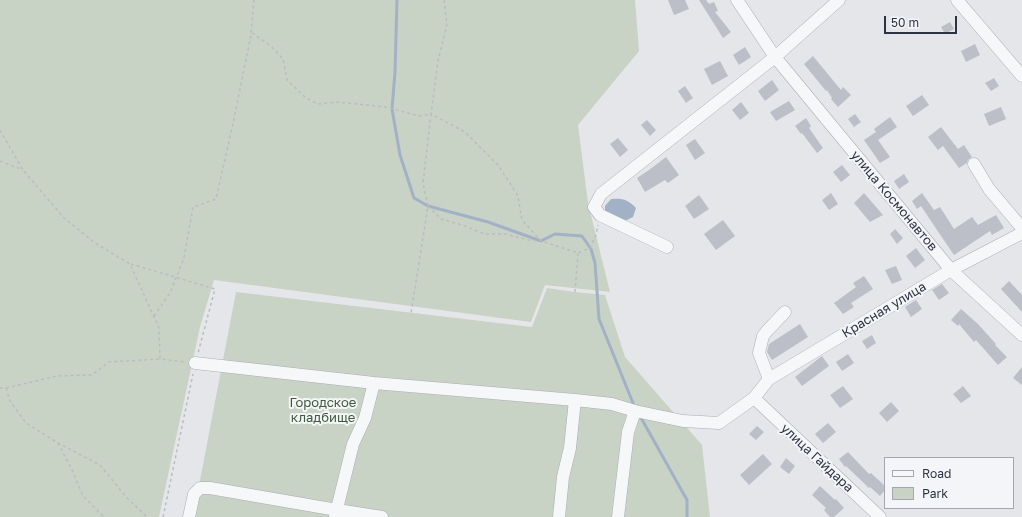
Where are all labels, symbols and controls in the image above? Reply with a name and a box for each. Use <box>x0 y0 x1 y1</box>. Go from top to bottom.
scale bar <box>886 8 959 34</box>
text: 50 m <box>891 15 919 30</box>
street label: улица Космонавтов <box>847 148 941 254</box>
street label: Красная улица <box>839 279 929 341</box>
park label: Городское кладбище <box>290 395 356 426</box>
street label: улица Гайдара <box>778 420 856 496</box>
legend <box>884 457 1014 509</box>
text: Road <box>922 466 951 481</box>
text: Park <box>922 486 948 501</box>

